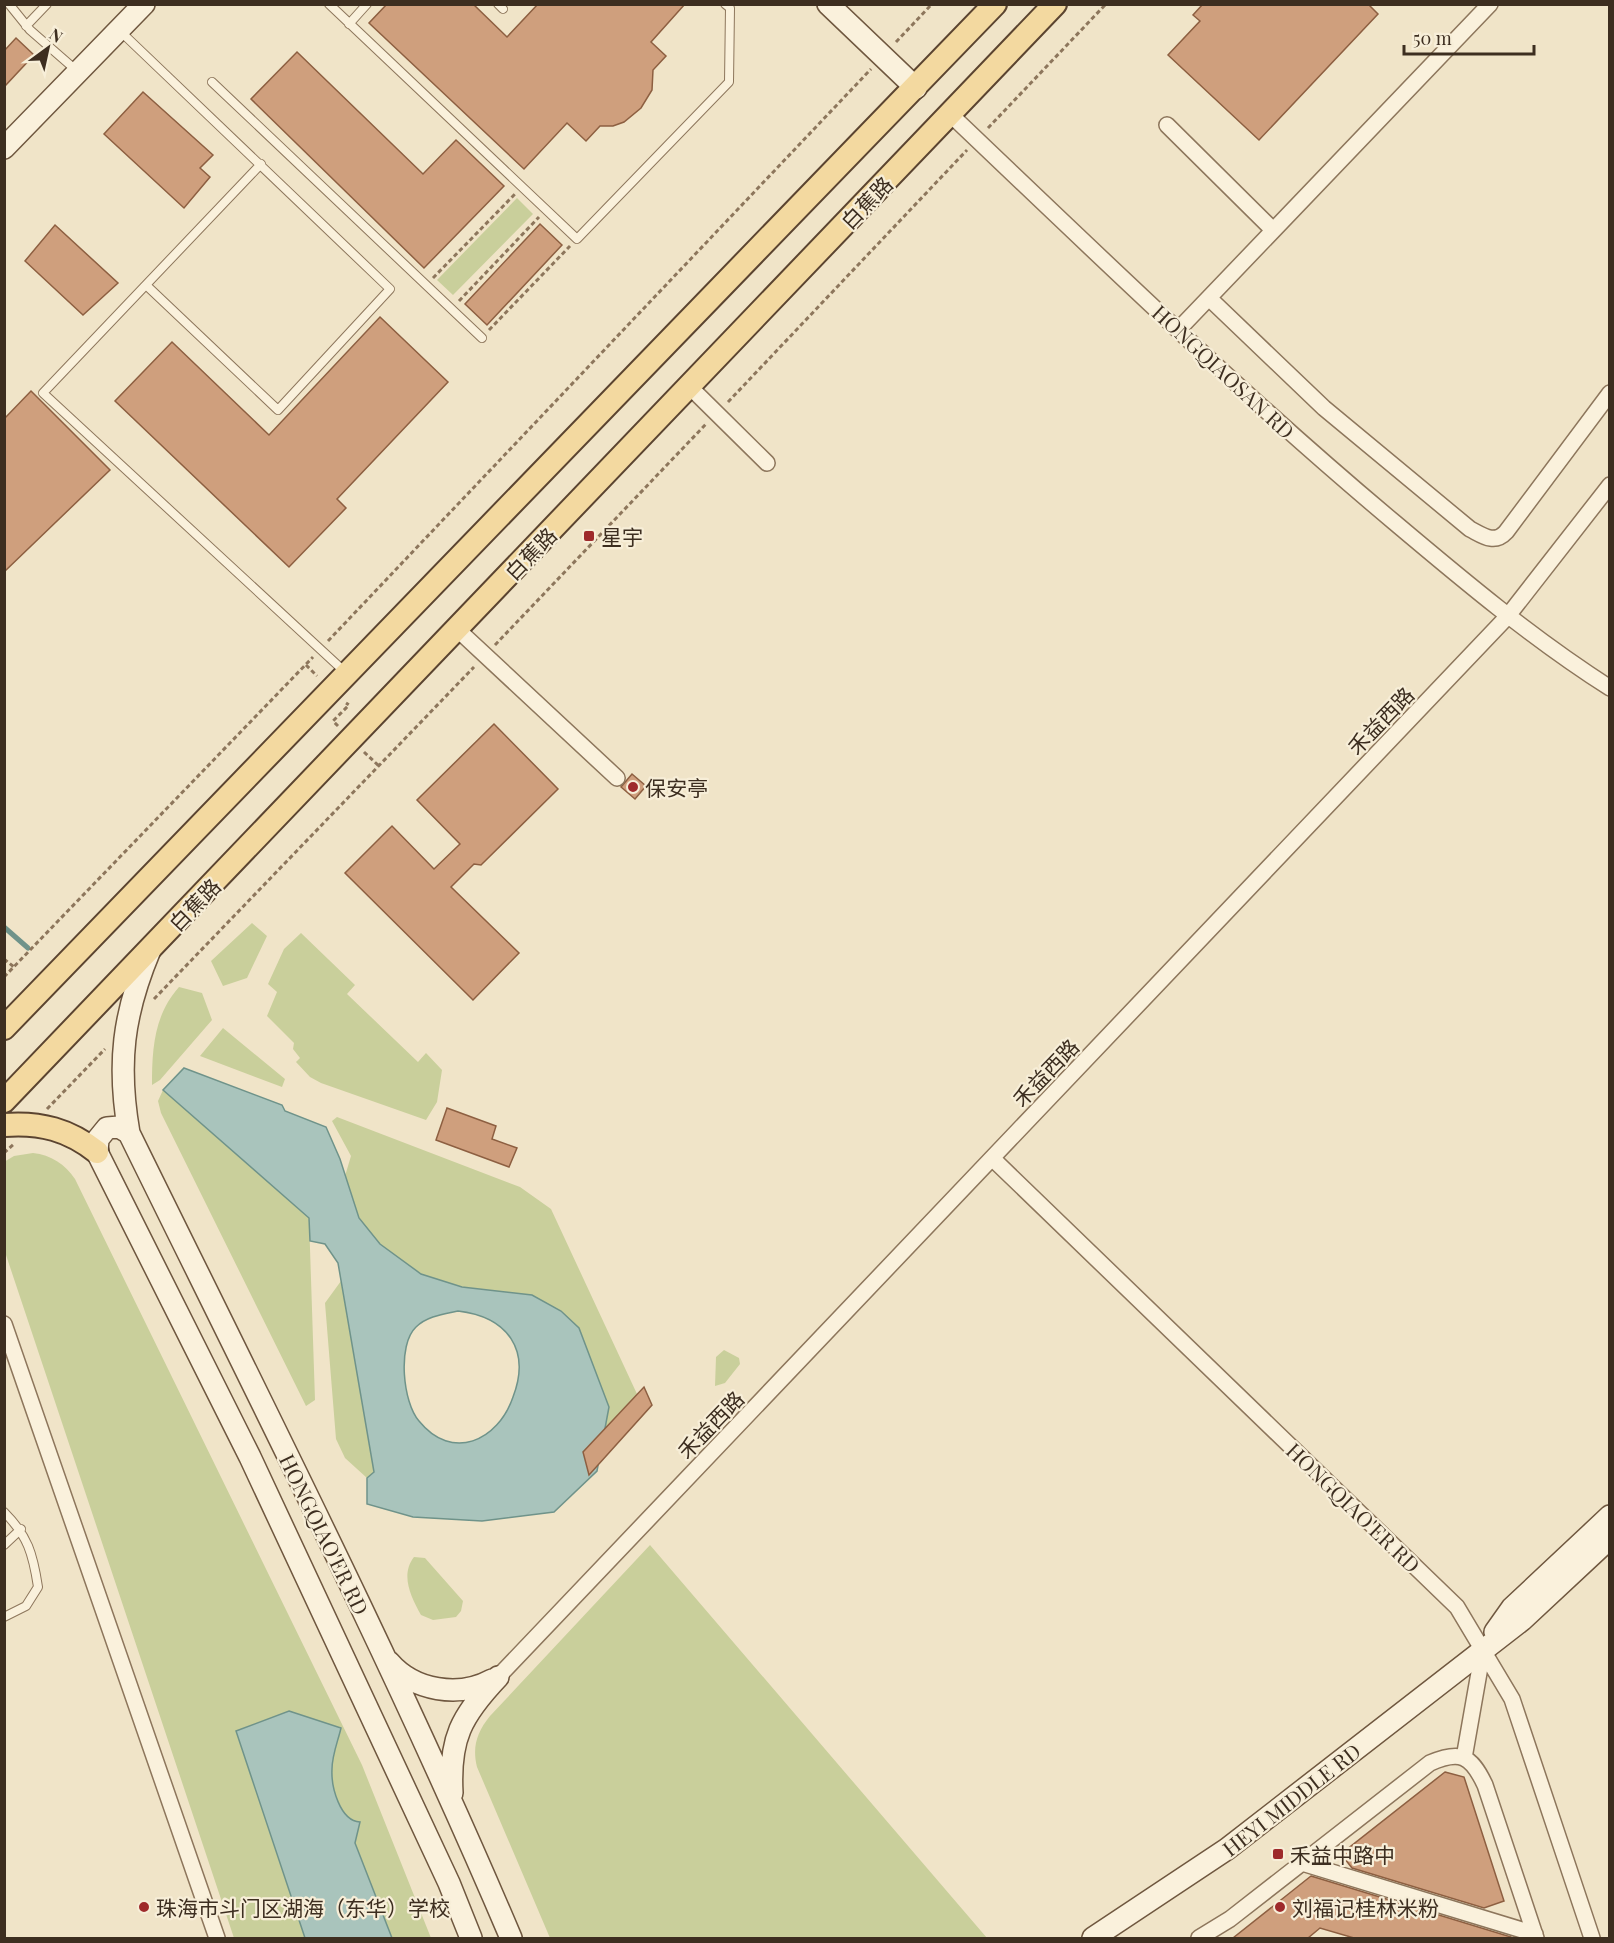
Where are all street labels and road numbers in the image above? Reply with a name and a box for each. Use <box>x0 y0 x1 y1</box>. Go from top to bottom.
street label: 白蕉路 <box>834 170 898 234</box>
street label: HONGQIAOSAN RD <box>1147 298 1301 444</box>
street label: 白蕉路 <box>498 521 562 585</box>
street label: 禾益西路 <box>1341 680 1419 760</box>
street label: 白蕉路 <box>162 872 226 936</box>
street label: 禾益西路 <box>1006 1032 1084 1112</box>
street label: 禾益西路 <box>671 1384 749 1464</box>
street label: HONGQIAO'ER RD <box>1281 1436 1427 1578</box>
street label: HONGQIAO'ER RD <box>274 1449 376 1619</box>
street label: HEYI MIDDLE RD <box>1216 1736 1366 1862</box>

